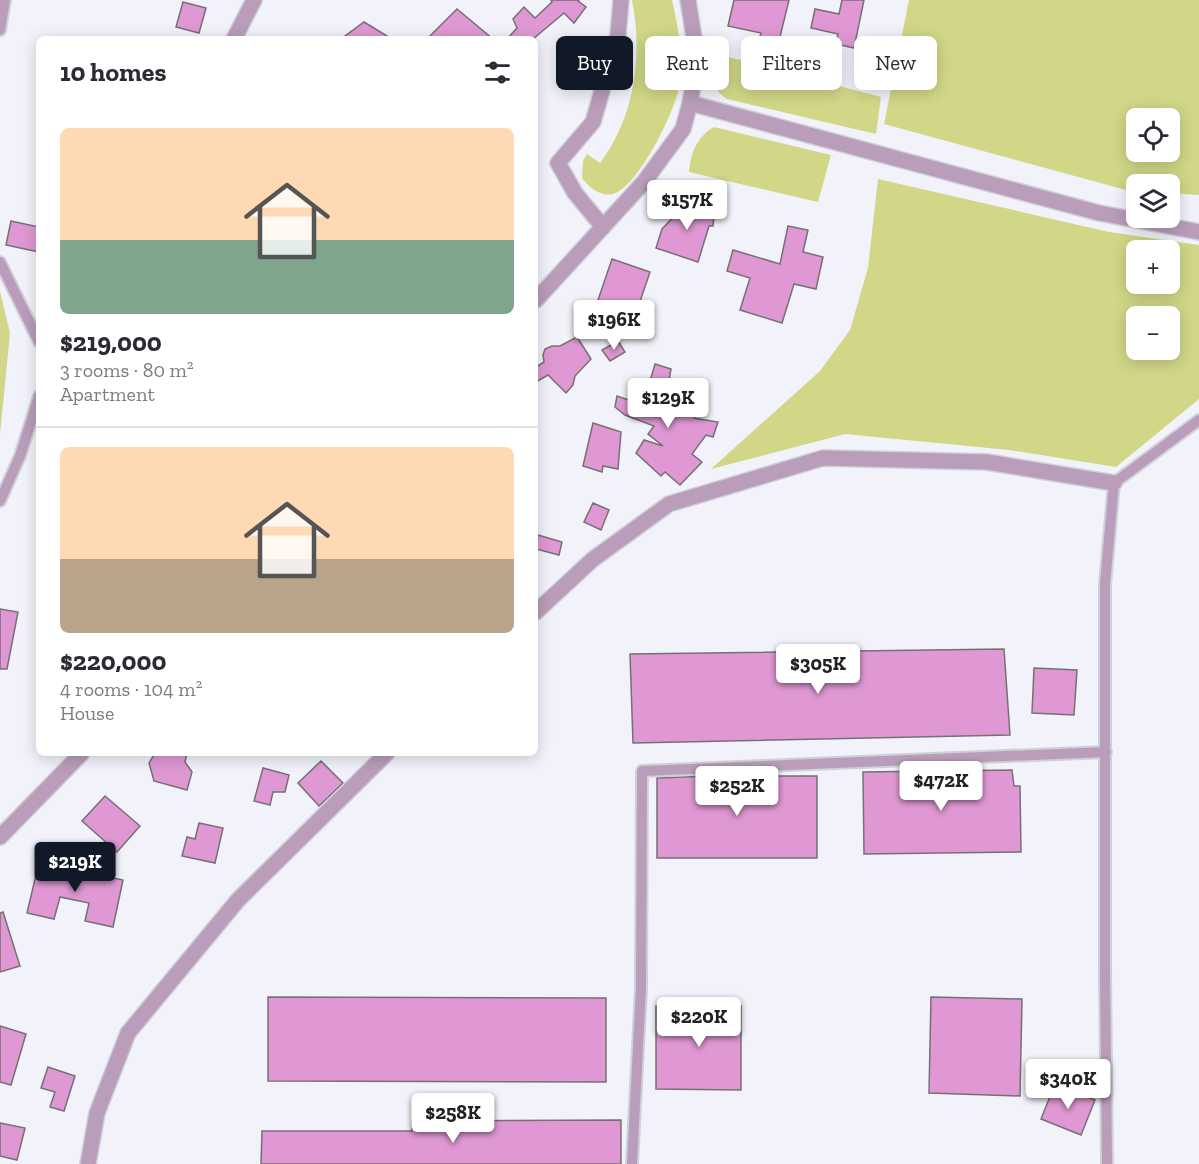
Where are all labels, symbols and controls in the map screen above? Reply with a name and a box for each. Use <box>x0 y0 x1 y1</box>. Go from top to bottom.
chip: Buy <box>556 36 633 90</box>
chip: Rent <box>645 36 729 90</box>
chip: Filters <box>741 36 842 90</box>
chip: New <box>854 36 937 90</box>
text: 10 homes <box>60 56 166 88</box>
icon: filters <box>481 56 514 89</box>
map controls <box>1126 108 1180 360</box>
button: locate <box>1126 108 1180 162</box>
icon: home <box>233 167 341 275</box>
button: layers <box>1126 174 1180 228</box>
pin: $157K <box>645 180 729 231</box>
text: $157K <box>661 187 713 211</box>
button: + <box>1126 240 1180 294</box>
pin: $196K <box>572 300 656 351</box>
button: − <box>1126 306 1180 360</box>
text: $196K <box>588 307 640 331</box>
text: $219,000 <box>60 326 162 358</box>
text: 3 rooms · 80 m² <box>60 358 194 382</box>
pin: $129K <box>626 378 710 429</box>
text: Apartment <box>60 382 155 406</box>
text: $129K <box>642 385 694 409</box>
icon: home <box>233 486 341 594</box>
pin: $305K <box>776 644 860 695</box>
text: $220,000 <box>60 645 166 677</box>
text: $305K <box>790 651 846 675</box>
text: 4 rooms · 104 m² <box>60 677 202 701</box>
text: House <box>60 701 114 725</box>
pin: $472K <box>899 761 983 812</box>
pin: $252K <box>695 766 779 817</box>
text: $472K <box>914 768 968 792</box>
text: $252K <box>709 773 765 797</box>
pin: $219K <box>33 842 117 893</box>
text: $219K <box>49 849 101 873</box>
pin: $220K <box>657 997 741 1048</box>
text: $220K <box>671 1004 727 1028</box>
pin: $340K <box>1026 1059 1110 1110</box>
text: $340K <box>1040 1066 1096 1090</box>
pin: $258K <box>411 1093 495 1144</box>
text: $258K <box>425 1100 481 1124</box>

